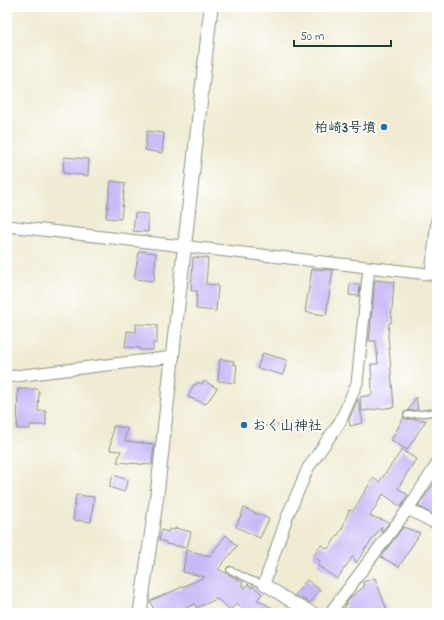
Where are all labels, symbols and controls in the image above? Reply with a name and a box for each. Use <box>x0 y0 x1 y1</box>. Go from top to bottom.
scale bar <box>294 22 391 48</box>
text: 50 m <box>300 28 324 46</box>
place label: 柏崎3号墳 <box>314 118 376 139</box>
marker: 柏崎3号墳 <box>379 122 389 132</box>
place label: おく山神社 <box>252 416 322 437</box>
marker: おく山神社 <box>239 420 249 430</box>

